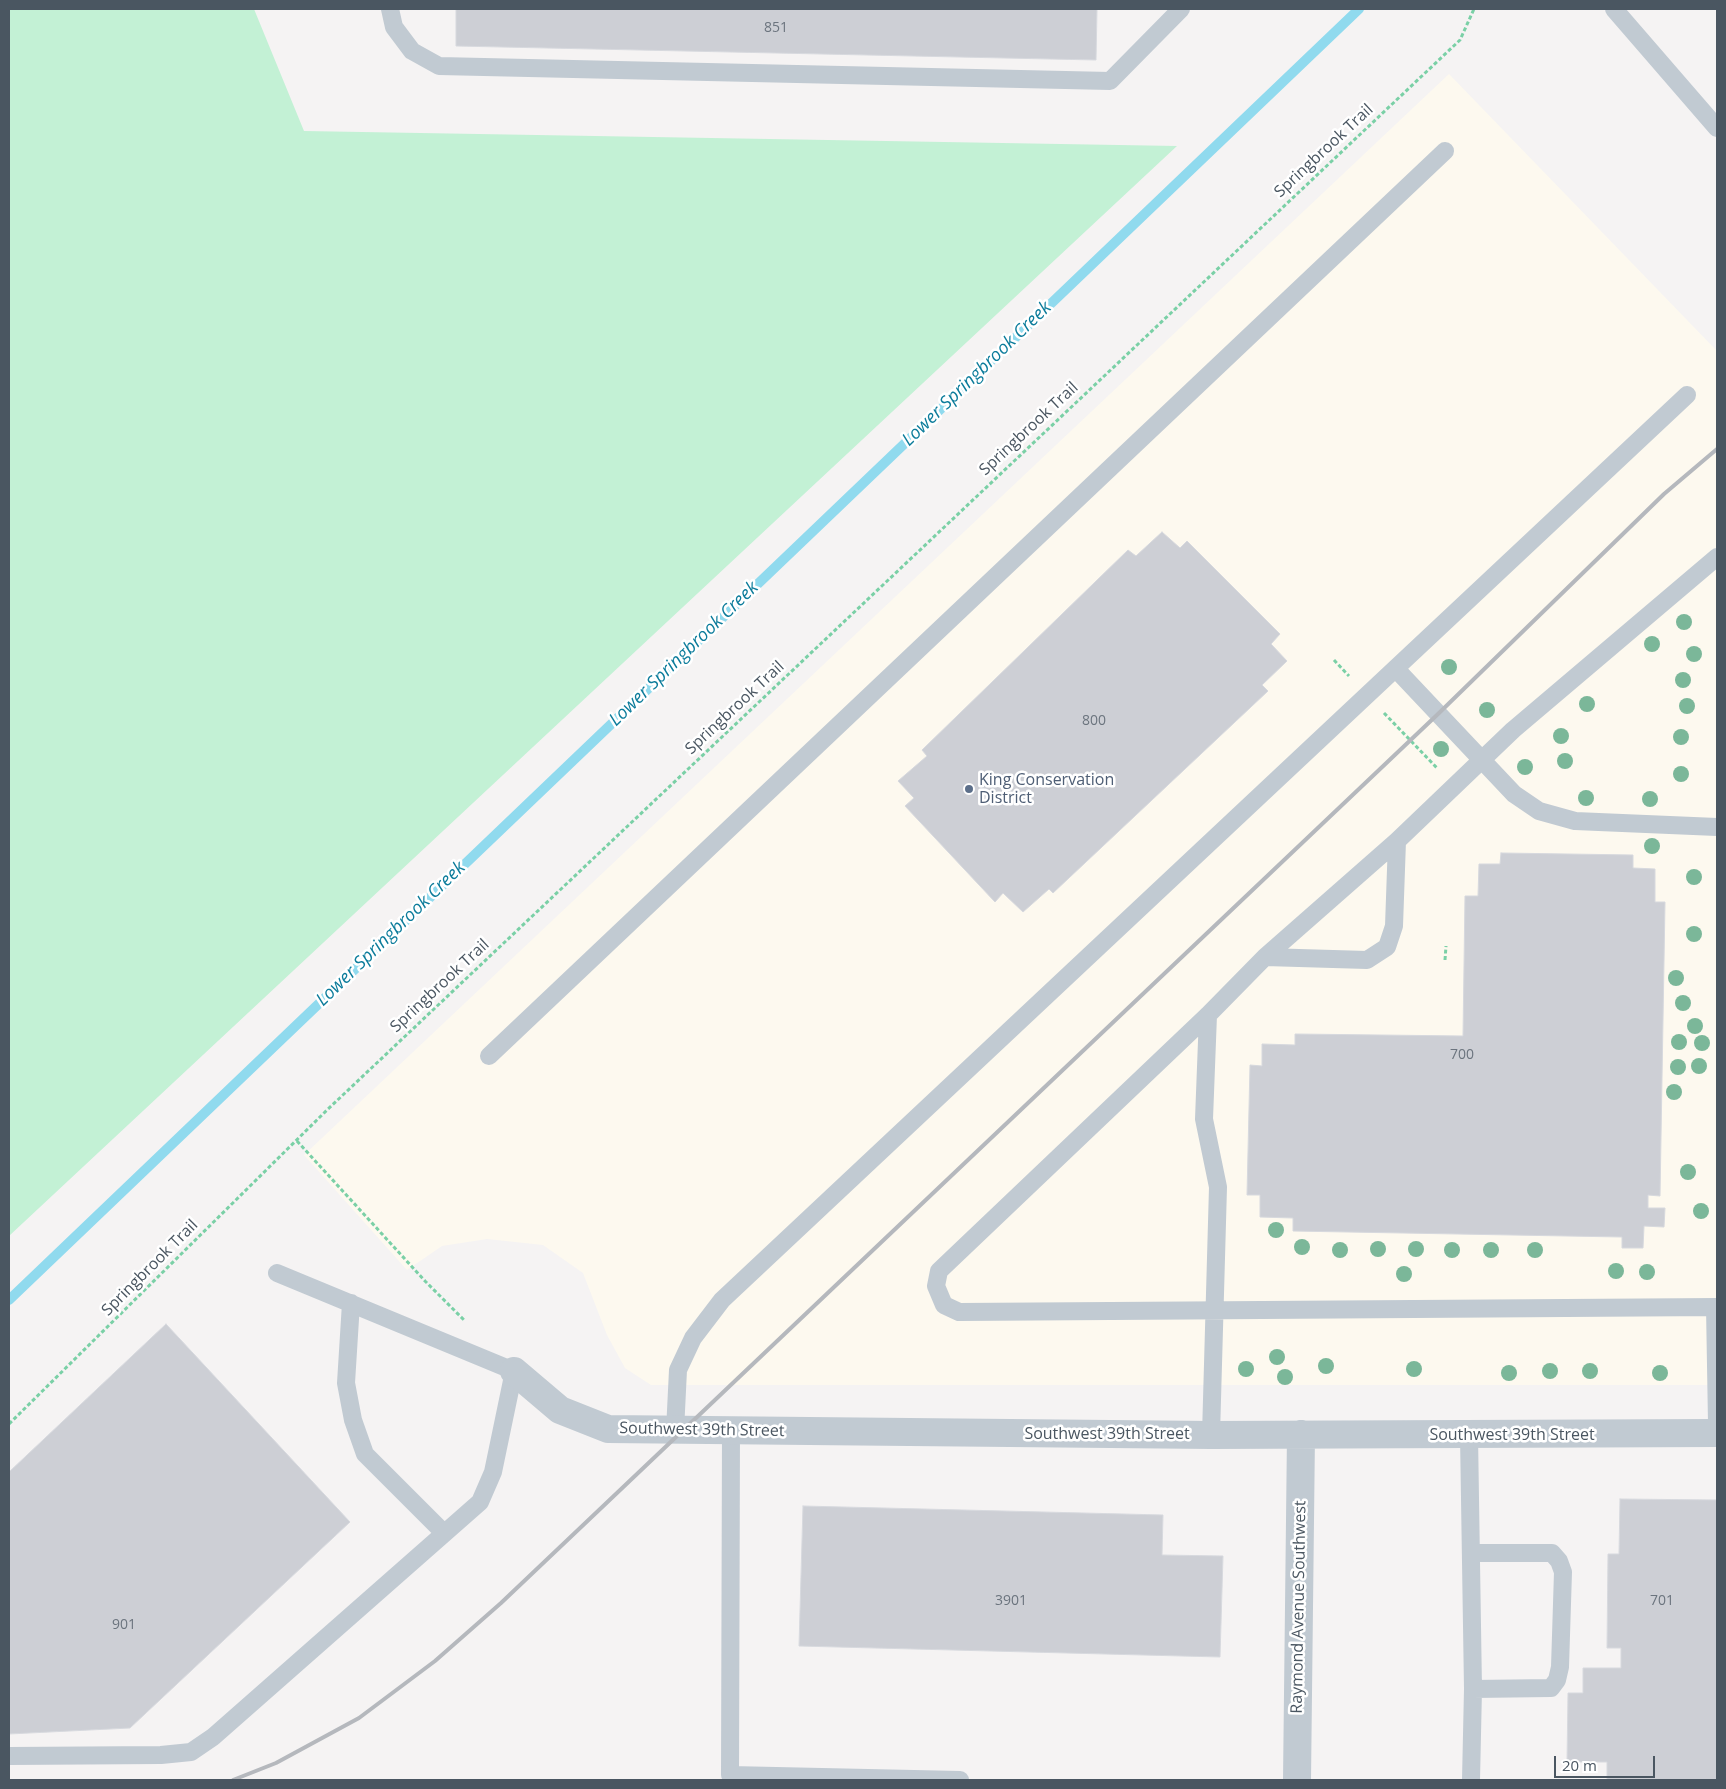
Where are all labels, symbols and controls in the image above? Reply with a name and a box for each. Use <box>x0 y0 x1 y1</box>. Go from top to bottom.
house number: 851 <box>764 20 788 36</box>
street label: Springbrook Trail <box>1271 100 1377 202</box>
water label: Lower Springbrook Creek <box>898 297 1056 451</box>
street label: Springbrook Trail <box>976 378 1082 480</box>
water label: Lower Springbrook Creek <box>605 577 763 731</box>
street label: Springbrook Trail <box>682 657 788 759</box>
house number: 800 <box>1082 713 1106 729</box>
place label: King Conservation District <box>979 770 1114 808</box>
marker: King Conservation District <box>963 783 975 795</box>
water label: Lower Springbrook Creek <box>312 857 470 1011</box>
street label: Springbrook Trail <box>387 935 493 1037</box>
house number: 700 <box>1450 1047 1474 1063</box>
street label: Springbrook Trail <box>98 1216 202 1320</box>
street label: Southwest 39th Street <box>619 1419 785 1441</box>
street label: Southwest 39th Street <box>1024 1424 1190 1444</box>
street label: Southwest 39th Street <box>1429 1425 1595 1445</box>
street label: Raymond Avenue Southwest <box>1288 1500 1310 1714</box>
house number: 3901 <box>995 1593 1027 1609</box>
house number: 701 <box>1650 1593 1674 1609</box>
house number: 901 <box>112 1617 136 1633</box>
scale bar <box>1556 1746 1657 1778</box>
text: 20 m <box>1562 1755 1597 1775</box>

